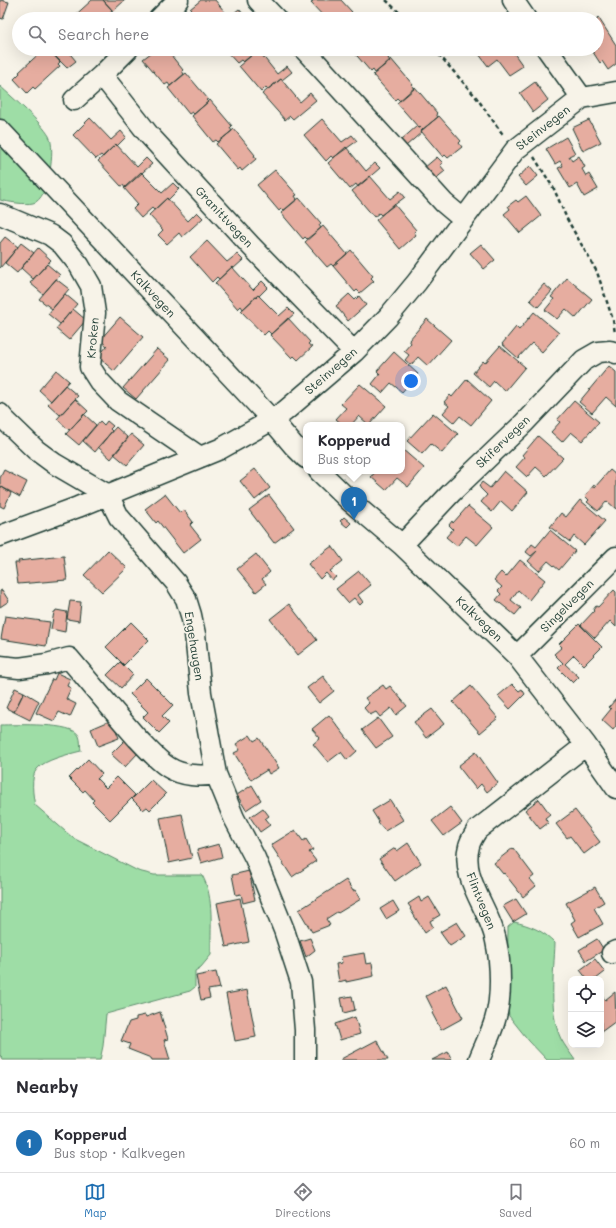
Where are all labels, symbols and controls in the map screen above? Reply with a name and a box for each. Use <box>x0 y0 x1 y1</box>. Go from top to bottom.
search box <box>12 12 604 56</box>
icon: search <box>26 23 48 45</box>
text: Search here <box>58 24 149 44</box>
street label: Steinvegen <box>512 101 573 153</box>
street label: Granittvegen <box>192 182 257 250</box>
street label: Kalkvegen <box>128 266 180 320</box>
street label: Kroken <box>82 317 102 359</box>
street label: Steinvegen <box>301 343 360 397</box>
your location <box>401 371 421 391</box>
street label: Skifervegen <box>472 411 533 471</box>
popup <box>303 422 405 474</box>
text: Kopperud <box>318 430 390 450</box>
text: Bus stop <box>318 450 371 467</box>
pin: 1 <box>341 487 367 520</box>
street label: Singelvegen <box>536 575 596 635</box>
street label: Kalkvegen <box>453 592 506 645</box>
street label: Engehaugen <box>182 610 208 682</box>
street label: Flintvegen <box>463 870 501 932</box>
map controls <box>568 976 604 1048</box>
button: locate <box>568 976 604 1012</box>
button: layers <box>568 1012 604 1048</box>
text: Nearby <box>16 1075 78 1097</box>
text: Kopperud <box>54 1124 127 1144</box>
text: 1 <box>26 1134 32 1151</box>
text: 60 m <box>570 1134 600 1151</box>
text: Bus stop · Kalkvegen <box>54 1144 185 1161</box>
tab: Map <box>84 1181 107 1220</box>
tab: Directions <box>275 1181 331 1220</box>
tab: Saved <box>499 1181 532 1220</box>

